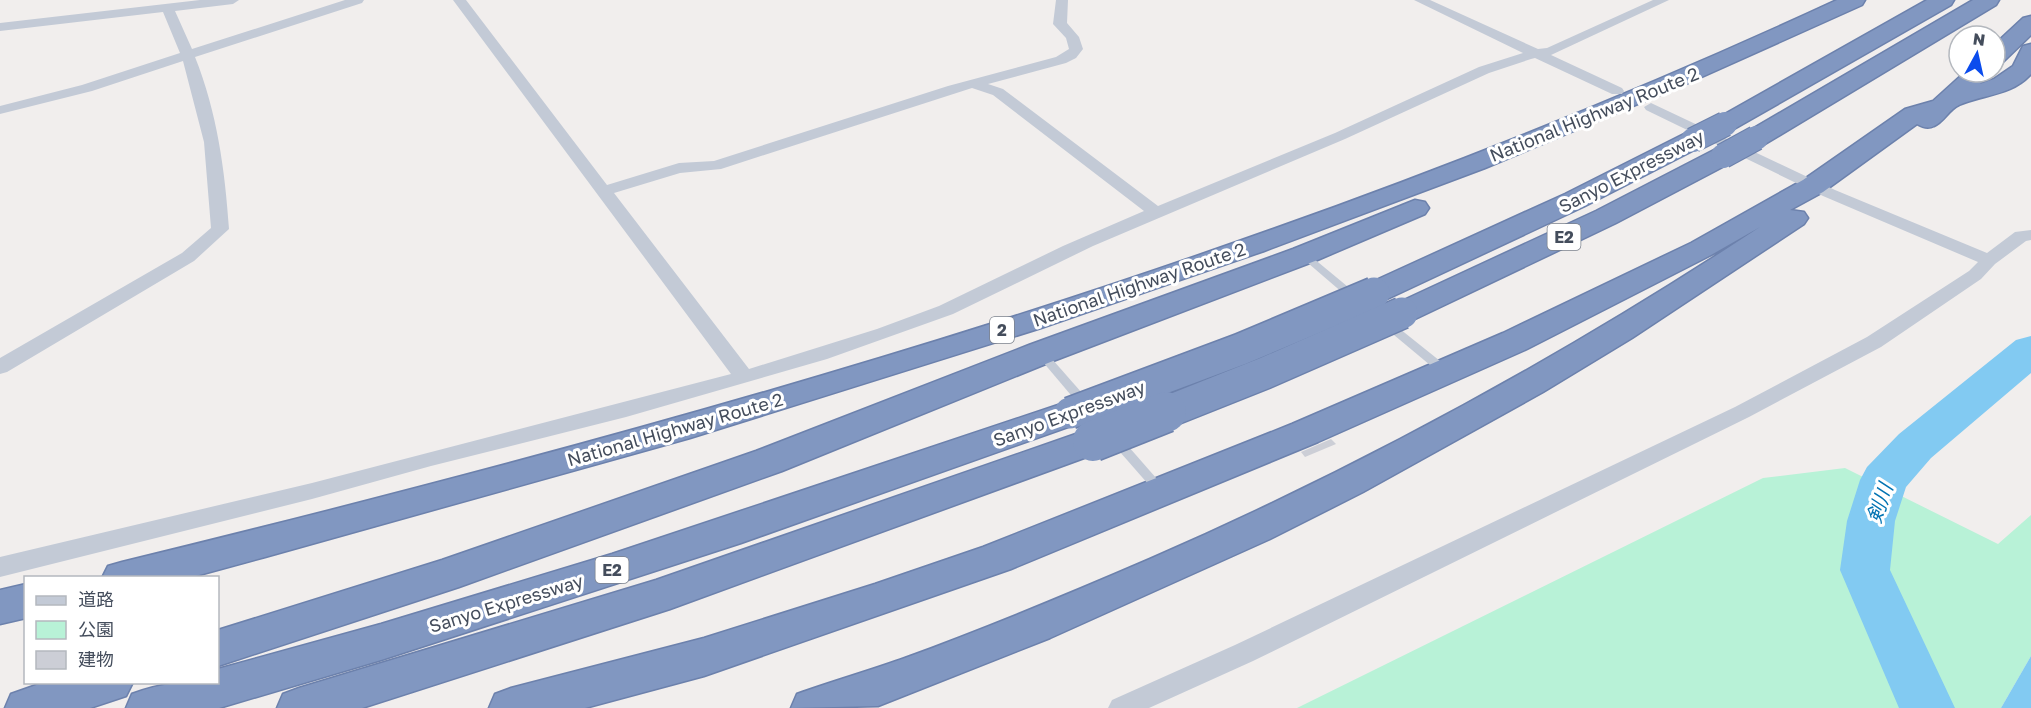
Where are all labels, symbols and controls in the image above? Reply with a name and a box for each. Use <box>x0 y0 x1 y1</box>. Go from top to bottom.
north arrow <box>1947 24 2007 84</box>
text: N <box>1972 28 1987 50</box>
street label: National Highway Route 2 <box>1486 62 1702 166</box>
street label: Sanyo Expressway <box>1555 125 1707 217</box>
road number: E2 <box>1548 224 1580 250</box>
street label: National Highway Route 2 <box>1030 237 1248 331</box>
road number: 2 <box>990 317 1014 343</box>
street label: Sanyo Expressway <box>990 375 1148 451</box>
street label: National Highway Route 2 <box>565 388 785 470</box>
water label: 剣川 <box>1861 478 1898 526</box>
road number: E2 <box>596 557 628 583</box>
street label: Sanyo Expressway <box>426 569 586 637</box>
legend <box>24 576 219 684</box>
text: 道路 <box>78 588 114 610</box>
text: 公園 <box>78 618 114 640</box>
text: 建物 <box>78 648 114 670</box>

